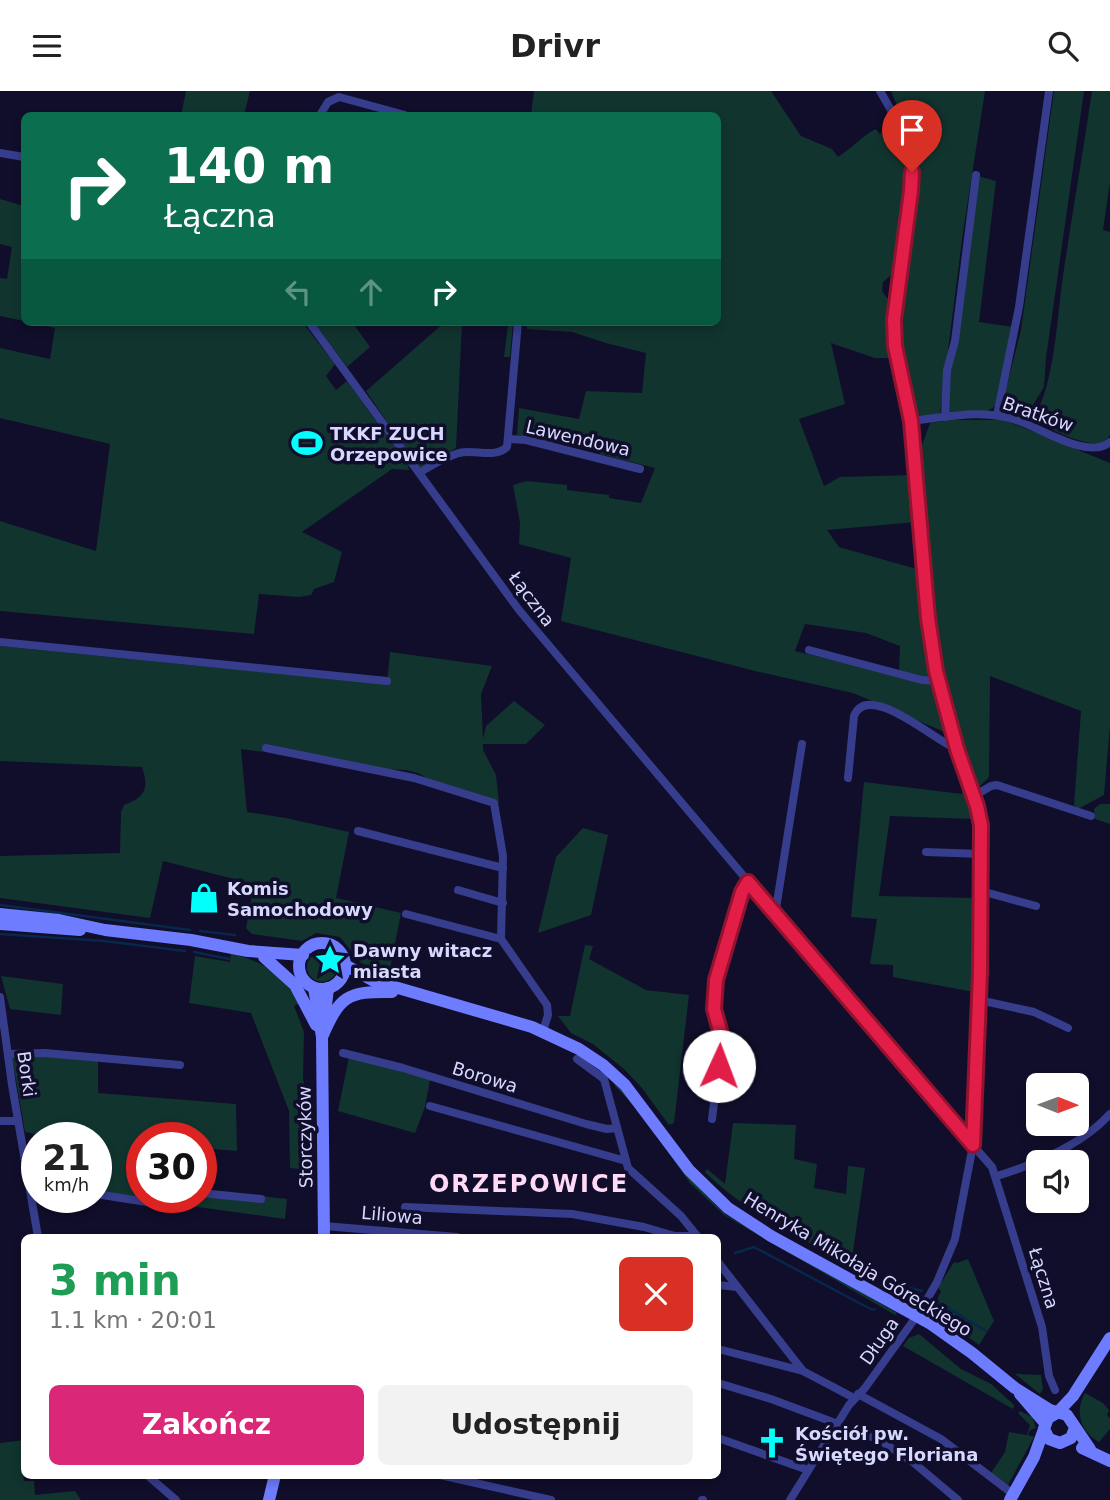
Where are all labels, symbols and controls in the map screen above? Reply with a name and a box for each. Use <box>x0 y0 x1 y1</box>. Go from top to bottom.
icon: menu <box>28 27 66 65</box>
text: Drivr <box>510 27 600 65</box>
icon: search <box>1044 27 1082 65</box>
pin <box>882 100 942 172</box>
icon: arrive <box>893 111 931 149</box>
text: 140 m <box>164 138 334 195</box>
icon: right <box>49 140 140 231</box>
text: Łączna <box>164 197 276 235</box>
icon: left <box>279 273 317 311</box>
icon: ahead <box>352 273 390 311</box>
icon: right <box>425 273 463 311</box>
street label: Bratków <box>1000 392 1076 436</box>
street label: Lawendowa <box>524 416 632 460</box>
place label: TKKF ZUCH Orzepowice <box>330 423 448 465</box>
sports icon: TKKF ZUCH Orzepowice <box>290 426 324 460</box>
street label: Łączna <box>504 567 559 630</box>
place label: Komis Samochodowy <box>227 878 373 920</box>
shop icon: Komis Samochodowy <box>187 881 221 915</box>
place label: Dawny witacz miasta <box>353 940 492 982</box>
place icon: Dawny witacz miasta <box>313 943 347 977</box>
position arrow <box>682 1029 756 1103</box>
street label: Borki <box>13 1050 41 1098</box>
street label: Borowa <box>450 1057 520 1097</box>
north arrow <box>1026 1073 1088 1136</box>
map controls <box>1026 1073 1089 1213</box>
street label: Storczyków <box>294 1086 316 1188</box>
speed limit sign: 30 <box>126 1122 217 1213</box>
text: 21 <box>42 1138 91 1178</box>
button: sound <box>1026 1150 1089 1213</box>
district label: ORZEPOWICE <box>429 1170 629 1198</box>
text: km/h <box>44 1174 89 1195</box>
street label: Henryka Mikołaja Góreckiego <box>740 1188 976 1340</box>
street label: Liliowa <box>360 1202 424 1228</box>
street label: Łączna <box>1024 1244 1063 1311</box>
text: 3 min <box>49 1256 181 1305</box>
button: close <box>619 1257 693 1331</box>
text: 1.1 km · 20:01 <box>49 1307 217 1333</box>
street label: Długa <box>855 1313 903 1369</box>
button: Zakończ <box>49 1385 364 1465</box>
button: Udostępnij <box>378 1385 693 1465</box>
place label: Kościół pw. Świętego Floriana <box>795 1423 978 1465</box>
church icon: Kościół pw. Świętego Floriana <box>755 1426 789 1460</box>

